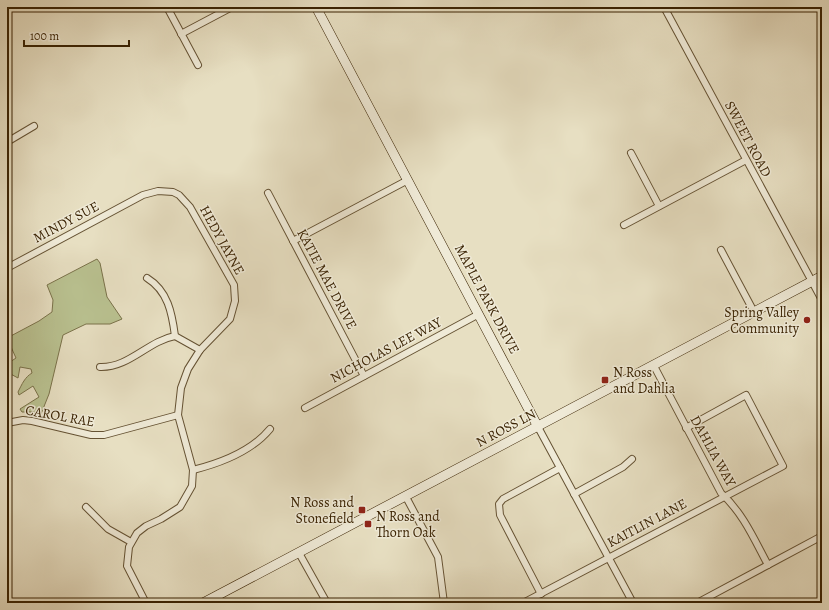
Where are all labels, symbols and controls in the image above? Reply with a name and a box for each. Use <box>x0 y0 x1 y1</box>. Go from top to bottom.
scale bar <box>24 22 129 48</box>
text: 100 m <box>30 28 59 44</box>
street label: SWEET ROAD <box>720 98 776 180</box>
street label: MINDY SUE <box>30 197 102 247</box>
street label: HEDY JAYNE <box>195 202 249 278</box>
street label: KATIE MAE DRIVE <box>292 225 362 333</box>
street label: MAPLE PARK DRIVE <box>450 241 524 357</box>
place label: Spring Valley Community <box>724 303 800 338</box>
street label: NICHOLAS LEE WAY <box>327 312 445 387</box>
marker: Spring Valley Community <box>802 315 812 325</box>
place label: N Ross and Dahlia <box>613 363 676 398</box>
marker: N Ross and Dahlia <box>600 375 610 385</box>
street label: CAROL RAE <box>24 401 96 431</box>
street label: N ROSS LN <box>473 404 539 452</box>
street label: DAHLIA WAY <box>686 412 741 490</box>
place label: N Ross and Stonefield <box>290 493 354 528</box>
street label: KAITLIN LANE <box>604 494 690 552</box>
marker: N Ross and Stonefield <box>357 505 367 515</box>
place label: N Ross and Thorn Oak <box>376 507 440 542</box>
marker: N Ross and Thorn Oak <box>363 519 373 529</box>

